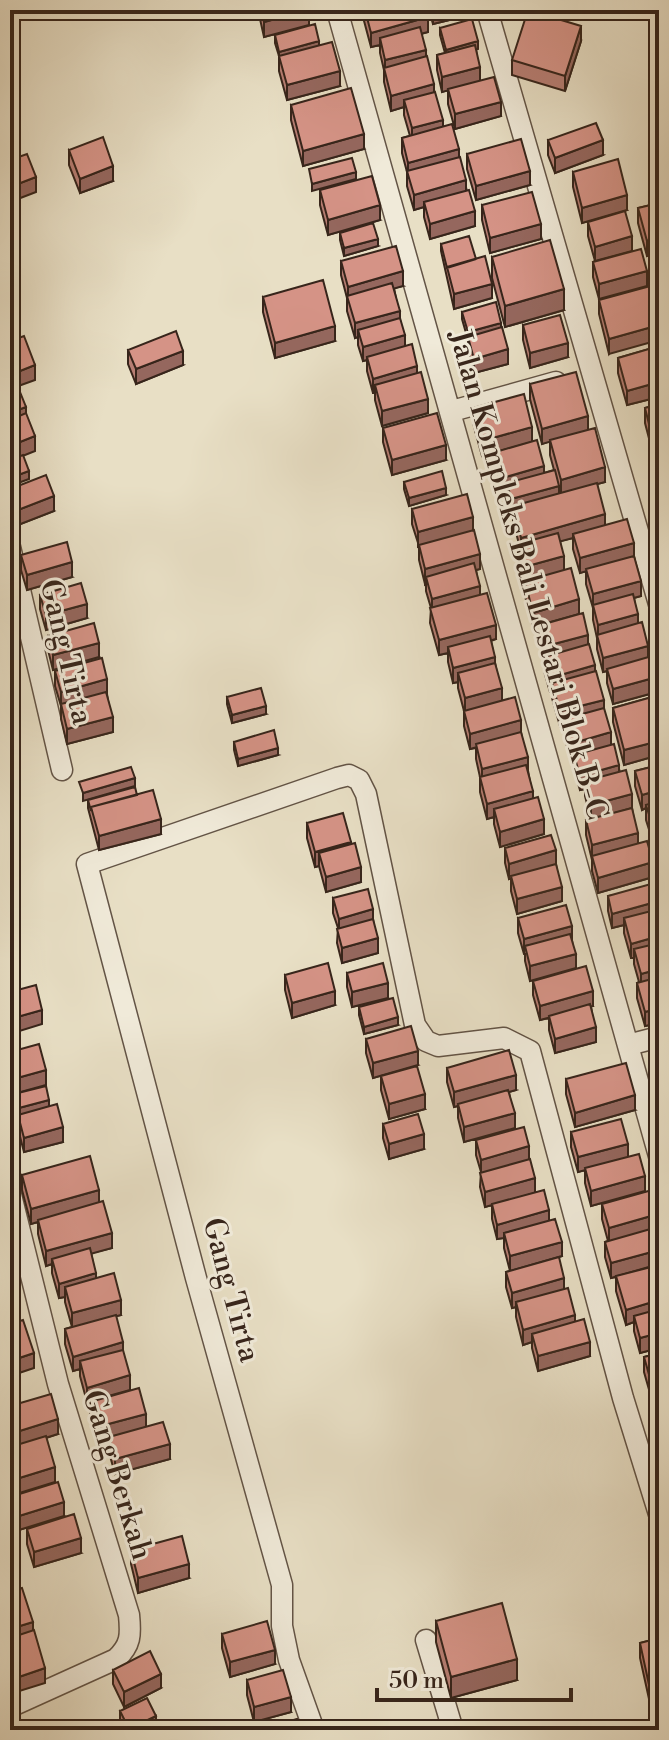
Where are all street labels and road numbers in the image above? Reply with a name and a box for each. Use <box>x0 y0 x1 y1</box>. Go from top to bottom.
street label: Jalan Kompleks Bali Lestari Blok B-C <box>440 325 616 824</box>
street label: Gang Tirta <box>31 576 101 729</box>
street label: Gang Tirta <box>194 1214 269 1367</box>
street label: Gang Berkah <box>73 1386 161 1565</box>

